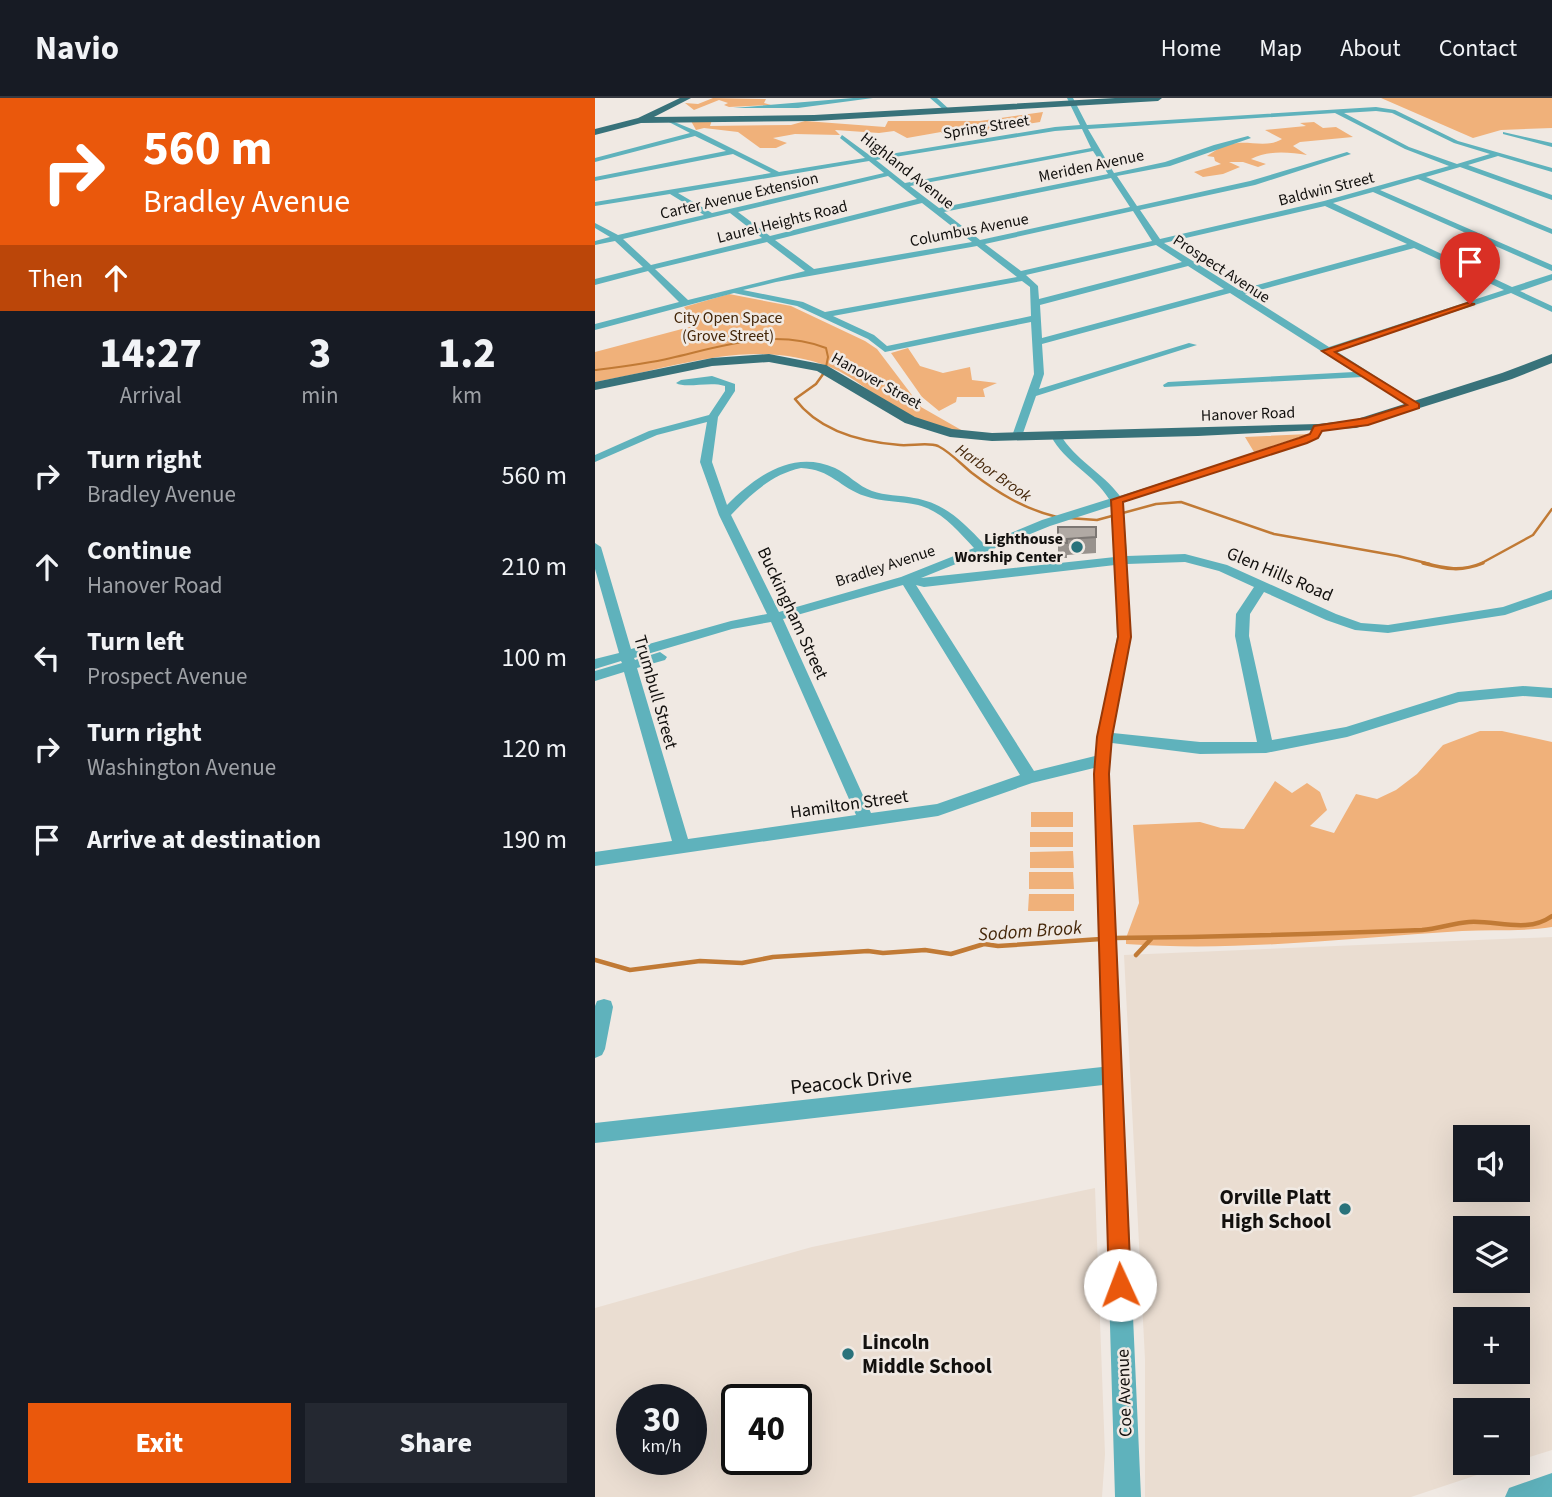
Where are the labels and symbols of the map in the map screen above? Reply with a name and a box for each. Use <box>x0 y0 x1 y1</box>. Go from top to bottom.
street label: Spring Street <box>941 109 1031 145</box>
street label: Highland Avenue <box>856 127 959 214</box>
street label: Meriden Avenue <box>1037 144 1146 188</box>
street label: Baldwin Street <box>1276 166 1377 211</box>
street label: Carter Avenue Extension <box>658 167 821 225</box>
street label: Laurel Heights Road <box>715 195 850 249</box>
street label: Columbus Avenue <box>908 208 1031 252</box>
street label: Prospect Avenue <box>1169 229 1274 309</box>
pin <box>1440 232 1500 304</box>
park label: City Open Space (Grove Street) <box>674 307 782 347</box>
street label: Hanover Street <box>827 347 926 415</box>
street label: Hanover Road <box>1201 401 1296 427</box>
water label: Harbor Brook <box>951 439 1036 507</box>
place label: Lighthouse Worship Center <box>955 528 1064 568</box>
street label: Bradley Avenue <box>833 539 938 592</box>
marker: Lighthouse Worship Center <box>1069 539 1085 555</box>
street label: Glen Hills Road <box>1223 541 1337 608</box>
street label: Buckingham Street <box>751 543 834 683</box>
street label: Trumbull Street <box>627 632 684 752</box>
street label: Hamilton Street <box>788 784 910 825</box>
water label: Sodom Brook <box>977 914 1084 949</box>
street label: Peacock Drive <box>789 1060 913 1102</box>
place label: Orville Platt High School <box>1219 1182 1331 1236</box>
marker: Orville Platt High School <box>1337 1201 1353 1217</box>
position arrow <box>1083 1248 1157 1322</box>
place label: Lincoln Middle School <box>862 1327 992 1381</box>
marker: Lincoln Middle School <box>840 1346 856 1362</box>
street label: Coe Avenue <box>1110 1348 1139 1437</box>
speed limit sign: 40 <box>721 1384 812 1475</box>

